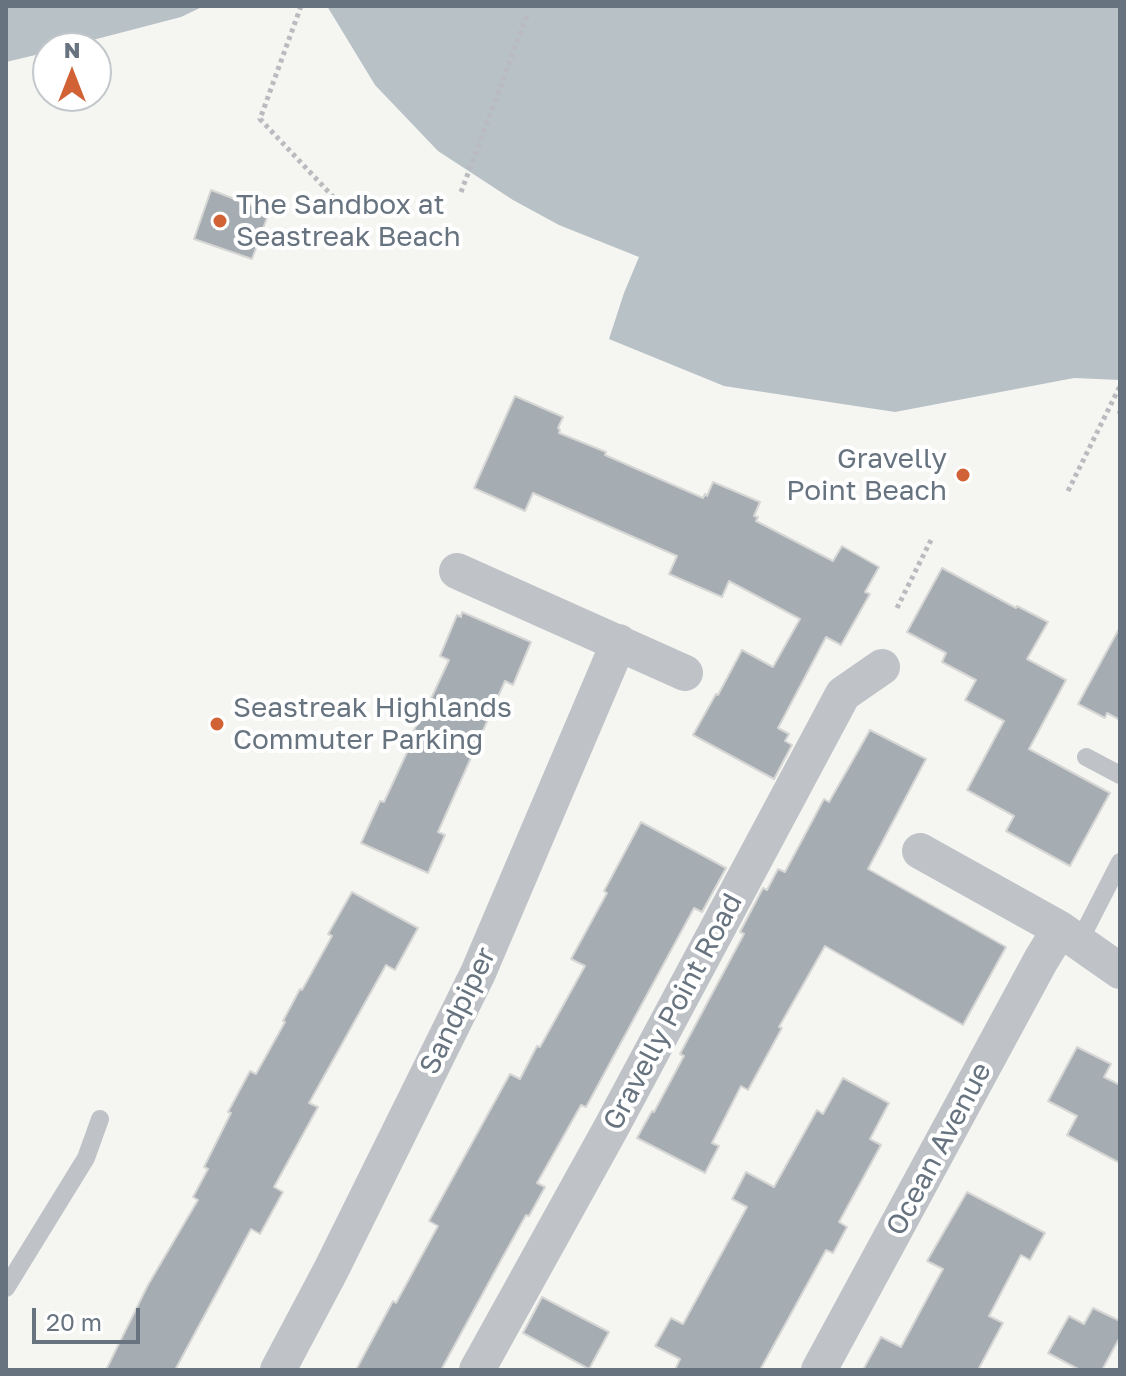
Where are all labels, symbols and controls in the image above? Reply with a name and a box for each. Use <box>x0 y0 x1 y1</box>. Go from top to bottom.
north arrow <box>32 32 112 112</box>
text: N <box>64 36 80 63</box>
place label: The Sandbox at Seastreak Beach <box>236 188 461 254</box>
marker: The Sandbox at Seastreak Beach <box>211 212 229 230</box>
place label: Gravelly Point Beach <box>786 442 947 508</box>
marker: Gravelly Point Beach <box>954 466 972 484</box>
place label: Seastreak Highlands Commuter Parking <box>233 691 512 757</box>
marker: Seastreak Highlands Commuter Parking <box>208 715 226 733</box>
street label: Gravelly Point Road <box>596 888 750 1136</box>
street label: Sandpiper <box>413 942 503 1080</box>
street label: Ocean Avenue <box>879 1057 999 1241</box>
scale bar <box>36 1292 144 1342</box>
text: 20 m <box>46 1307 102 1336</box>

